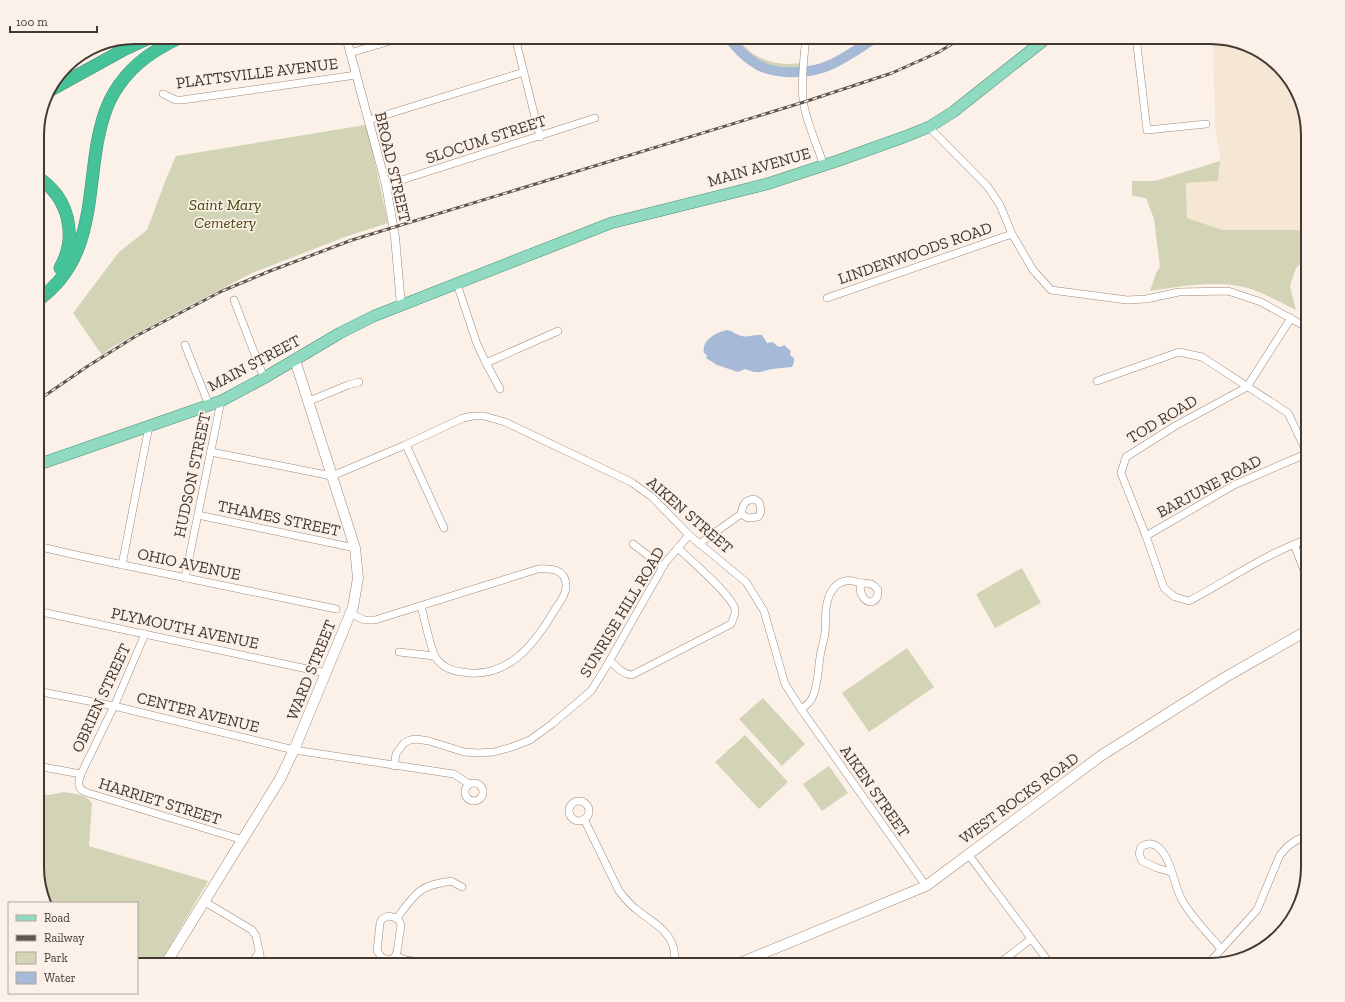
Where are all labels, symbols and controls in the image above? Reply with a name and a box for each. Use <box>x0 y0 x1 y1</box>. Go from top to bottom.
scale bar <box>10 8 97 34</box>
text: 100 m <box>16 15 48 29</box>
street label: PLATTSVILLE AVENUE <box>175 54 339 92</box>
street label: BROAD STREET <box>371 110 415 224</box>
street label: SLOCUM STREET <box>423 111 549 167</box>
street label: MAIN AVENUE <box>705 143 813 191</box>
park label: Saint Mary Cemetery <box>189 195 262 232</box>
street label: LINDENWOODS ROAD <box>835 218 995 288</box>
street label: MAIN STREET <box>204 331 304 395</box>
street label: TOD ROAD <box>1123 391 1201 447</box>
street label: HUDSON STREET <box>169 411 215 539</box>
street label: BARJUNE ROAD <box>1153 450 1265 522</box>
street label: AIKEN STREET <box>643 473 737 558</box>
street label: THAMES STREET <box>216 496 342 540</box>
street label: SUNRISE HILL ROAD <box>576 543 668 681</box>
street label: OHIO AVENUE <box>136 544 242 584</box>
street label: PLYMOUTH AVENUE <box>109 603 261 653</box>
street label: WARD STREET <box>282 617 340 723</box>
street label: OBRIEN STREET <box>67 640 135 756</box>
street label: CENTER AVENUE <box>135 688 261 736</box>
street label: AIKEN STREET <box>836 741 914 841</box>
street label: WEST ROCKS ROAD <box>956 748 1082 848</box>
street label: HARRIET STREET <box>96 773 224 829</box>
legend <box>8 902 138 994</box>
text: Road <box>44 911 70 925</box>
text: Railway <box>44 931 85 945</box>
text: Park <box>44 951 69 965</box>
text: Water <box>44 971 76 985</box>

